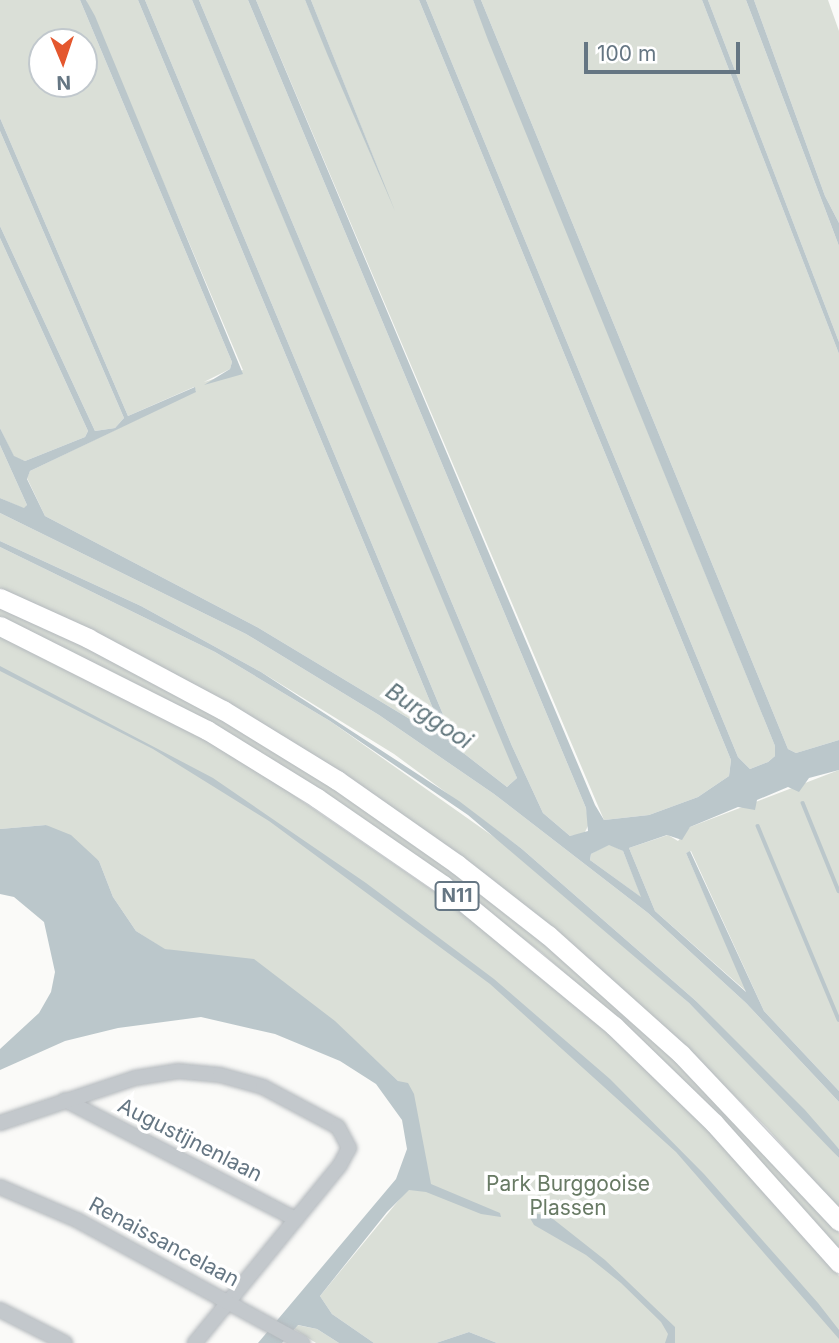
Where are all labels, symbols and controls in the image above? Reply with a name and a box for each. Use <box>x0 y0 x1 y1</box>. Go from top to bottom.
north arrow <box>28 28 98 98</box>
scale bar <box>587 28 743 72</box>
text: 100 m <box>597 41 656 66</box>
text: N <box>56 71 71 94</box>
water label: Burggooi <box>381 677 477 755</box>
road number: N11 <box>434 880 480 912</box>
street label: Augustijnenlaan <box>114 1093 266 1187</box>
park label: Park Burggooise Plassen <box>486 1171 650 1221</box>
street label: Renaissancelaan <box>85 1192 243 1292</box>

